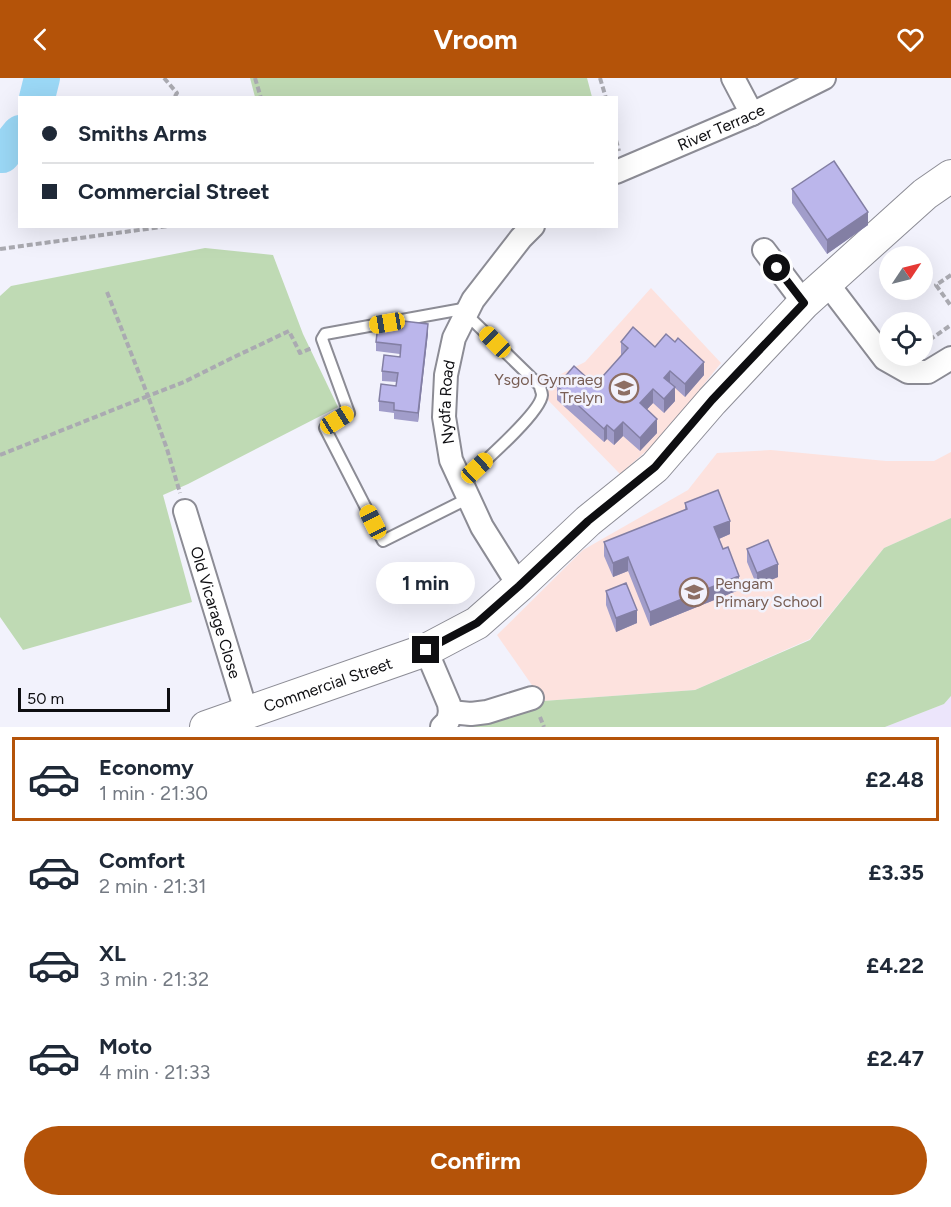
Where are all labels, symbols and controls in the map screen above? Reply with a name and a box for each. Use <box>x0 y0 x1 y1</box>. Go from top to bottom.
icon: back <box>24 23 57 56</box>
text: Vroom <box>433 23 518 56</box>
icon: heart <box>894 23 927 56</box>
street label: River Terrace <box>674 100 768 154</box>
text: Smiths Arms <box>78 120 207 147</box>
text: Commercial Street <box>78 178 270 205</box>
north arrow <box>879 246 933 300</box>
map controls <box>879 246 933 366</box>
route start <box>763 254 790 281</box>
car <box>368 311 406 335</box>
button: locate <box>879 312 933 366</box>
car <box>476 323 514 361</box>
street label: Nydfa Road <box>434 358 459 446</box>
place label: Ysgol Gymraeg Trelyn <box>494 370 603 407</box>
school or university icon: Ysgol Gymraeg Trelyn <box>608 372 640 404</box>
car <box>317 403 357 437</box>
car <box>458 449 496 487</box>
car <box>357 502 389 542</box>
street label: Old Vicarage Close <box>187 544 245 681</box>
callout: 1 min <box>376 563 476 605</box>
text: 1 min <box>402 571 449 595</box>
place label: Pengam Primary School <box>715 574 822 611</box>
school or university icon: Pengam Primary School <box>678 576 710 608</box>
route end <box>412 636 439 663</box>
street label: Commercial Street <box>261 653 395 716</box>
scale bar <box>18 685 170 712</box>
text: 50 m <box>27 689 64 708</box>
icon: car <box>27 752 81 806</box>
text: Economy <box>99 754 194 781</box>
text: £2.48 <box>865 766 924 793</box>
text: 1 min · 21:30 <box>99 781 208 805</box>
icon: car <box>27 845 81 899</box>
text: Comfort <box>99 847 185 874</box>
text: £3.35 <box>868 859 924 886</box>
text: 2 min · 21:31 <box>99 874 207 898</box>
icon: car <box>27 938 81 992</box>
text: XL <box>99 940 126 967</box>
text: £4.22 <box>866 952 924 979</box>
text: 3 min · 21:32 <box>99 967 209 991</box>
icon: car <box>27 1031 81 1085</box>
text: Moto <box>99 1033 152 1060</box>
text: £2.47 <box>867 1045 924 1072</box>
text: 4 min · 21:33 <box>99 1060 210 1084</box>
button: Confirm <box>24 1126 927 1195</box>

